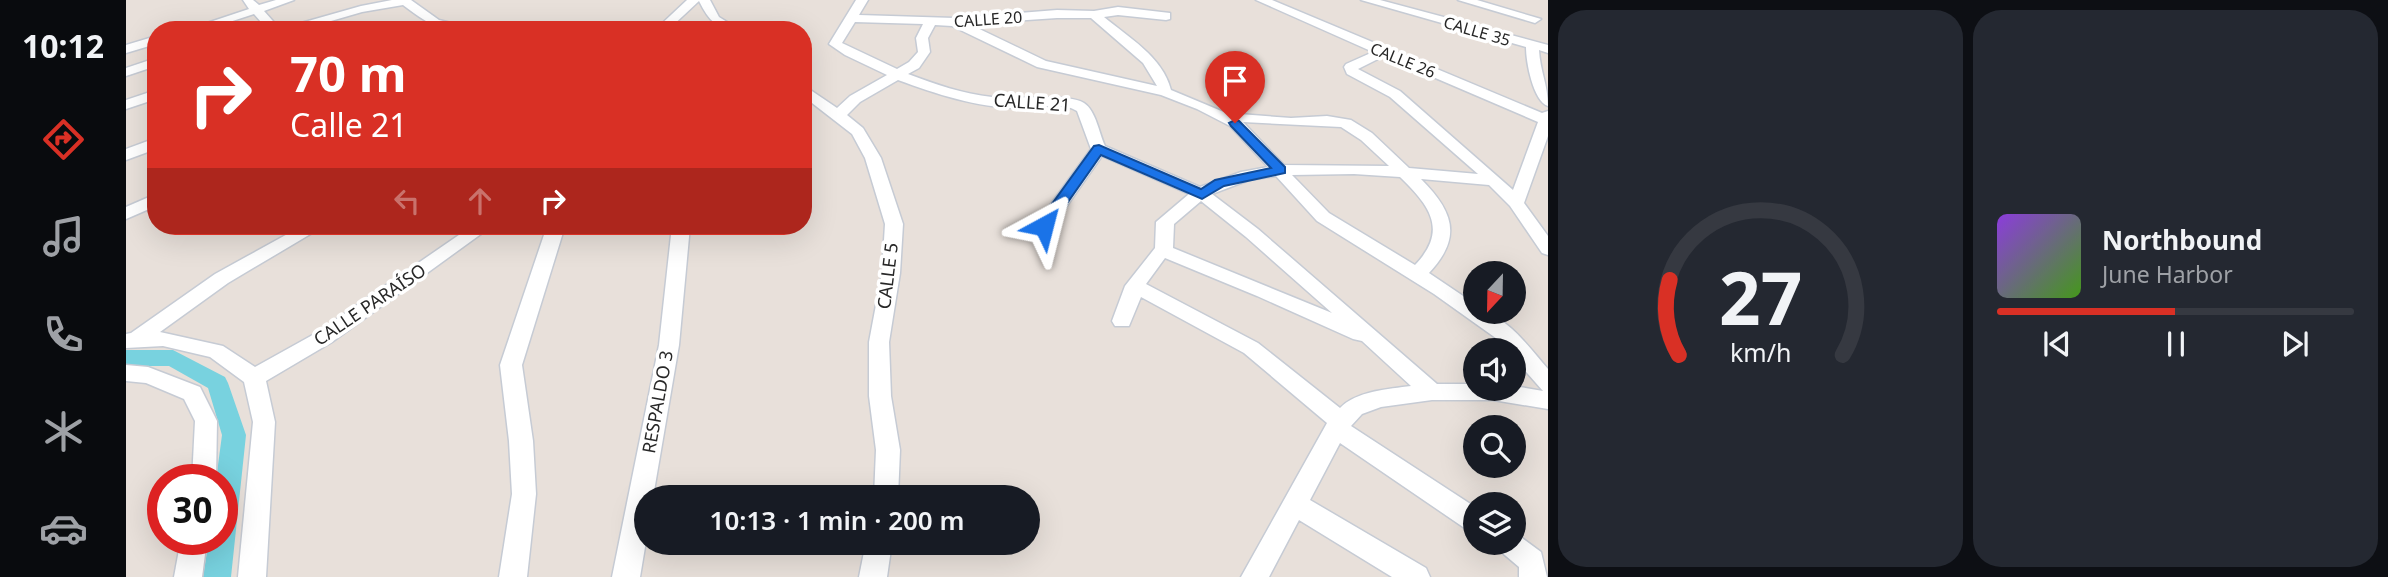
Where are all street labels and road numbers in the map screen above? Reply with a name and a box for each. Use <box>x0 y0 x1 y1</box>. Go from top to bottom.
street label: CALLE 20 <box>953 6 1023 32</box>
street label: CALLE 35 <box>1441 11 1513 51</box>
street label: CALLE 26 <box>1367 37 1439 83</box>
street label: CALLE 21 <box>993 87 1071 117</box>
street label: CALLE 5 <box>871 241 903 310</box>
street label: CALLE PARAÍSO <box>309 258 430 351</box>
street label: RESPALDO 3 <box>636 348 678 455</box>

